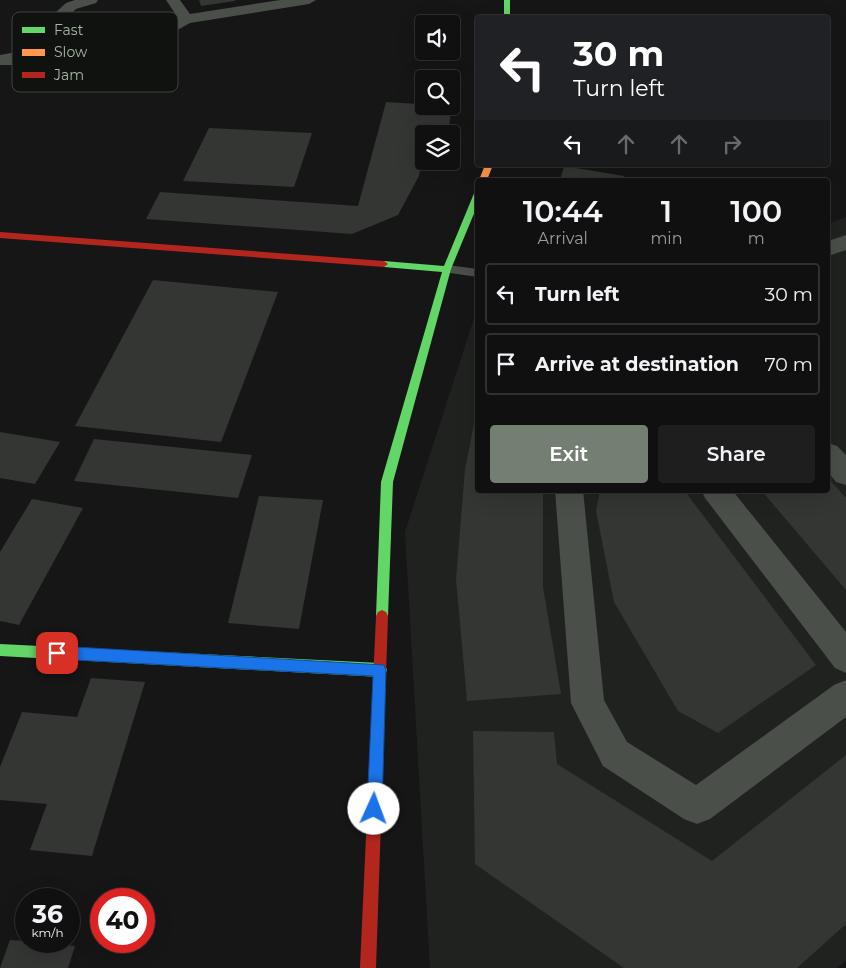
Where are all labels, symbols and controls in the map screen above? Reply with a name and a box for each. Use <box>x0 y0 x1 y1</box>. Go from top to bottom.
legend <box>12 12 178 92</box>
map controls <box>415 15 460 170</box>
button: sound <box>415 15 460 60</box>
text: Fast <box>54 21 84 39</box>
text: 30 m <box>573 32 664 75</box>
icon: left <box>490 35 555 100</box>
text: Slow <box>54 43 88 61</box>
text: Jam <box>53 66 84 84</box>
button: search <box>415 70 460 115</box>
text: Turn left <box>573 75 665 102</box>
button: layers <box>415 125 460 170</box>
icon: left <box>559 130 587 158</box>
icon: ahead <box>612 130 640 158</box>
icon: ahead <box>665 130 693 158</box>
icon: right <box>718 130 746 158</box>
text: 10:44 <box>523 193 603 230</box>
text: 1 <box>661 193 672 230</box>
text: 100 <box>730 193 782 230</box>
text: Arrival <box>537 229 588 248</box>
text: min <box>650 229 682 248</box>
text: m <box>748 229 765 248</box>
icon: left <box>492 280 520 308</box>
text: Turn left <box>535 283 620 306</box>
text: 30 m <box>765 283 813 306</box>
icon: arrive <box>492 350 520 378</box>
text: Arrive at destination <box>535 353 739 376</box>
text: 70 m <box>764 353 813 376</box>
button: Exit <box>490 425 648 483</box>
button: Share <box>658 425 815 483</box>
pin <box>36 632 78 674</box>
icon: arrive <box>43 639 71 667</box>
position arrow <box>347 782 399 834</box>
speed limit sign: 40 <box>90 888 155 953</box>
text: 36 <box>32 899 63 929</box>
text: km/h <box>31 925 64 940</box>

